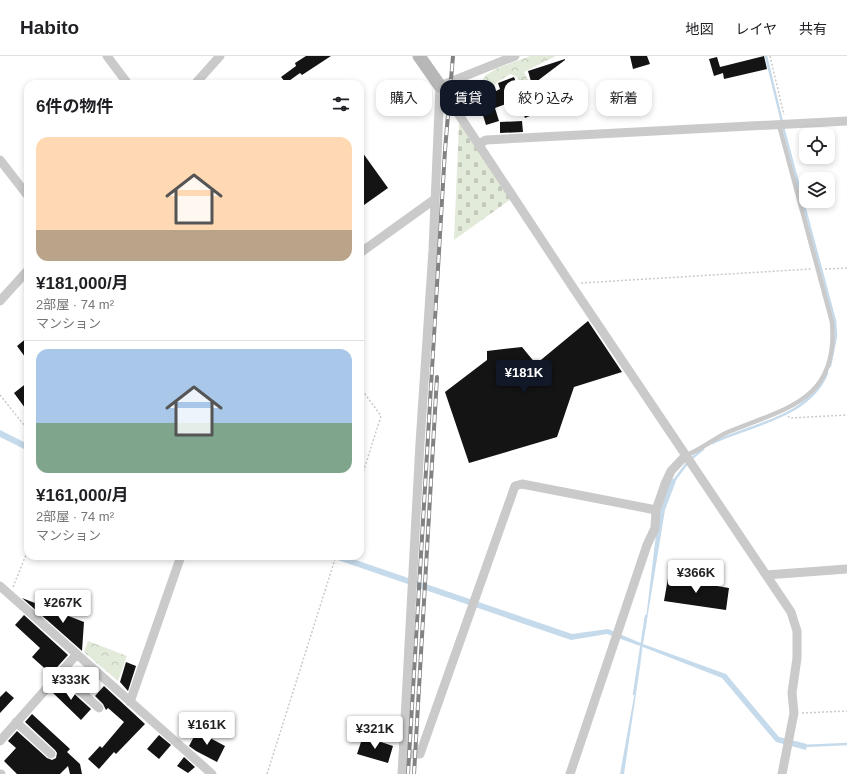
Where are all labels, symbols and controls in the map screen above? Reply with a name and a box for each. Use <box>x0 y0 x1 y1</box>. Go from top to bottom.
text: Habito <box>20 17 79 38</box>
text: 地図 <box>685 21 713 37</box>
text: レイヤ <box>735 21 777 37</box>
text: 共有 <box>799 21 827 37</box>
chip: 購入 <box>376 80 432 116</box>
chip: 賃貸 <box>440 80 496 116</box>
chip: 絞り込み <box>504 80 588 116</box>
chip: 新着 <box>596 80 652 116</box>
icon: filters <box>330 93 352 115</box>
text: 6件の物件 <box>36 97 113 116</box>
map controls <box>799 128 835 208</box>
button: locate <box>799 128 835 164</box>
icon: home <box>158 163 230 235</box>
button: layers <box>799 172 835 208</box>
text: ¥181,000/月 <box>36 274 129 293</box>
text: 2部屋 · 74 m² <box>36 297 114 312</box>
text: マンション <box>36 316 101 331</box>
pin: ¥181K <box>496 360 552 394</box>
text: ¥181K <box>505 365 543 380</box>
icon: home <box>158 375 230 447</box>
text: ¥161,000/月 <box>36 486 129 505</box>
text: 2部屋 · 74 m² <box>36 509 114 524</box>
text: マンション <box>36 528 101 543</box>
pin: ¥366K <box>668 560 724 594</box>
text: ¥366K <box>677 565 715 580</box>
pin: ¥267K <box>35 590 91 624</box>
text: ¥267K <box>44 595 82 610</box>
pin: ¥333K <box>43 667 99 701</box>
text: ¥333K <box>52 672 90 687</box>
pin: ¥161K <box>179 712 235 746</box>
pin: ¥321K <box>347 716 403 750</box>
text: ¥161K <box>188 717 226 732</box>
text: ¥321K <box>356 721 394 736</box>

